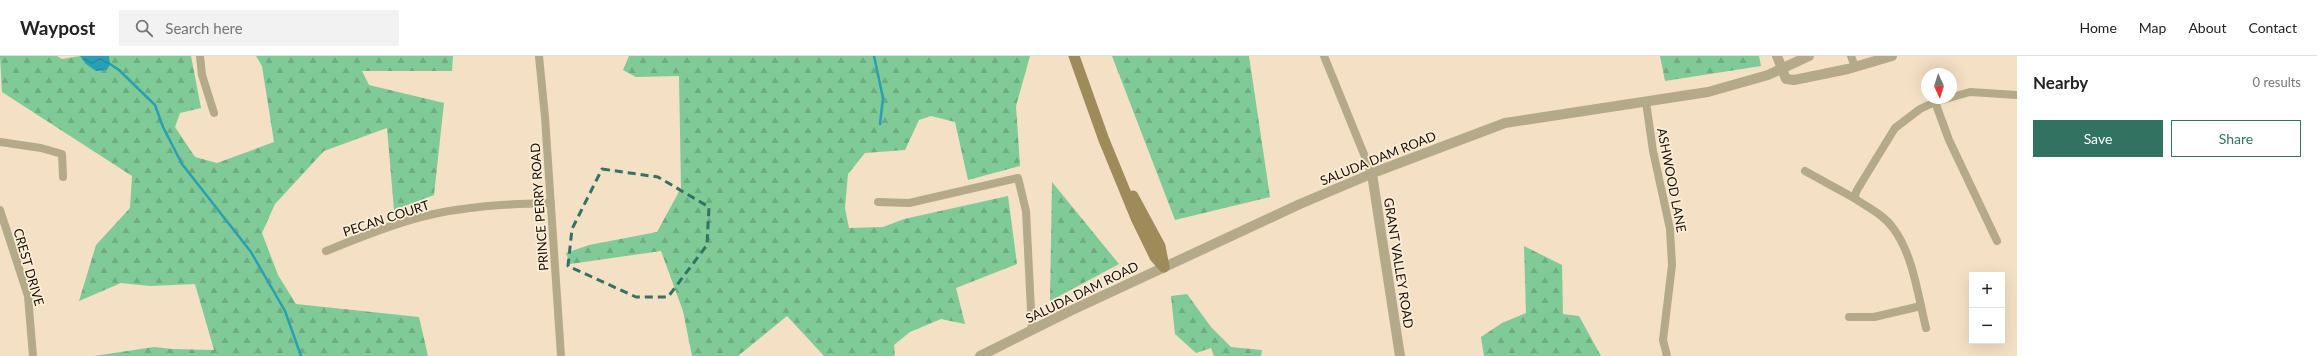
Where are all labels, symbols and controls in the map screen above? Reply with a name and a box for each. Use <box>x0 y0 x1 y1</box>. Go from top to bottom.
search box <box>119 10 399 46</box>
text: Waypost <box>20 16 95 39</box>
icon: search <box>133 17 155 39</box>
text: Search here <box>165 19 243 37</box>
text: Home <box>2079 19 2117 36</box>
text: Map <box>2139 19 2166 36</box>
text: About <box>2188 19 2226 36</box>
text: Contact <box>2248 19 2297 36</box>
north arrow <box>1921 68 1957 104</box>
text: Nearby <box>2033 72 2088 93</box>
text: 0 results <box>2253 74 2301 90</box>
button: Save <box>2033 120 2163 157</box>
button: Share <box>2171 120 2301 157</box>
street label: ASHWOOD LANE <box>1654 126 1690 234</box>
street label: SALUDA DAM ROAD <box>1318 127 1438 189</box>
street label: PRINCE PERRY ROAD <box>527 142 551 271</box>
street label: PECAN COURT <box>341 196 431 239</box>
street label: GRANT VALLEY ROAD <box>1381 197 1417 330</box>
street label: CREST DRIVE <box>10 226 48 308</box>
street label: SALUDA DAM ROAD <box>1023 258 1141 326</box>
map controls <box>1969 272 2005 344</box>
button: + <box>1969 272 2005 308</box>
button: − <box>1969 308 2005 344</box>

